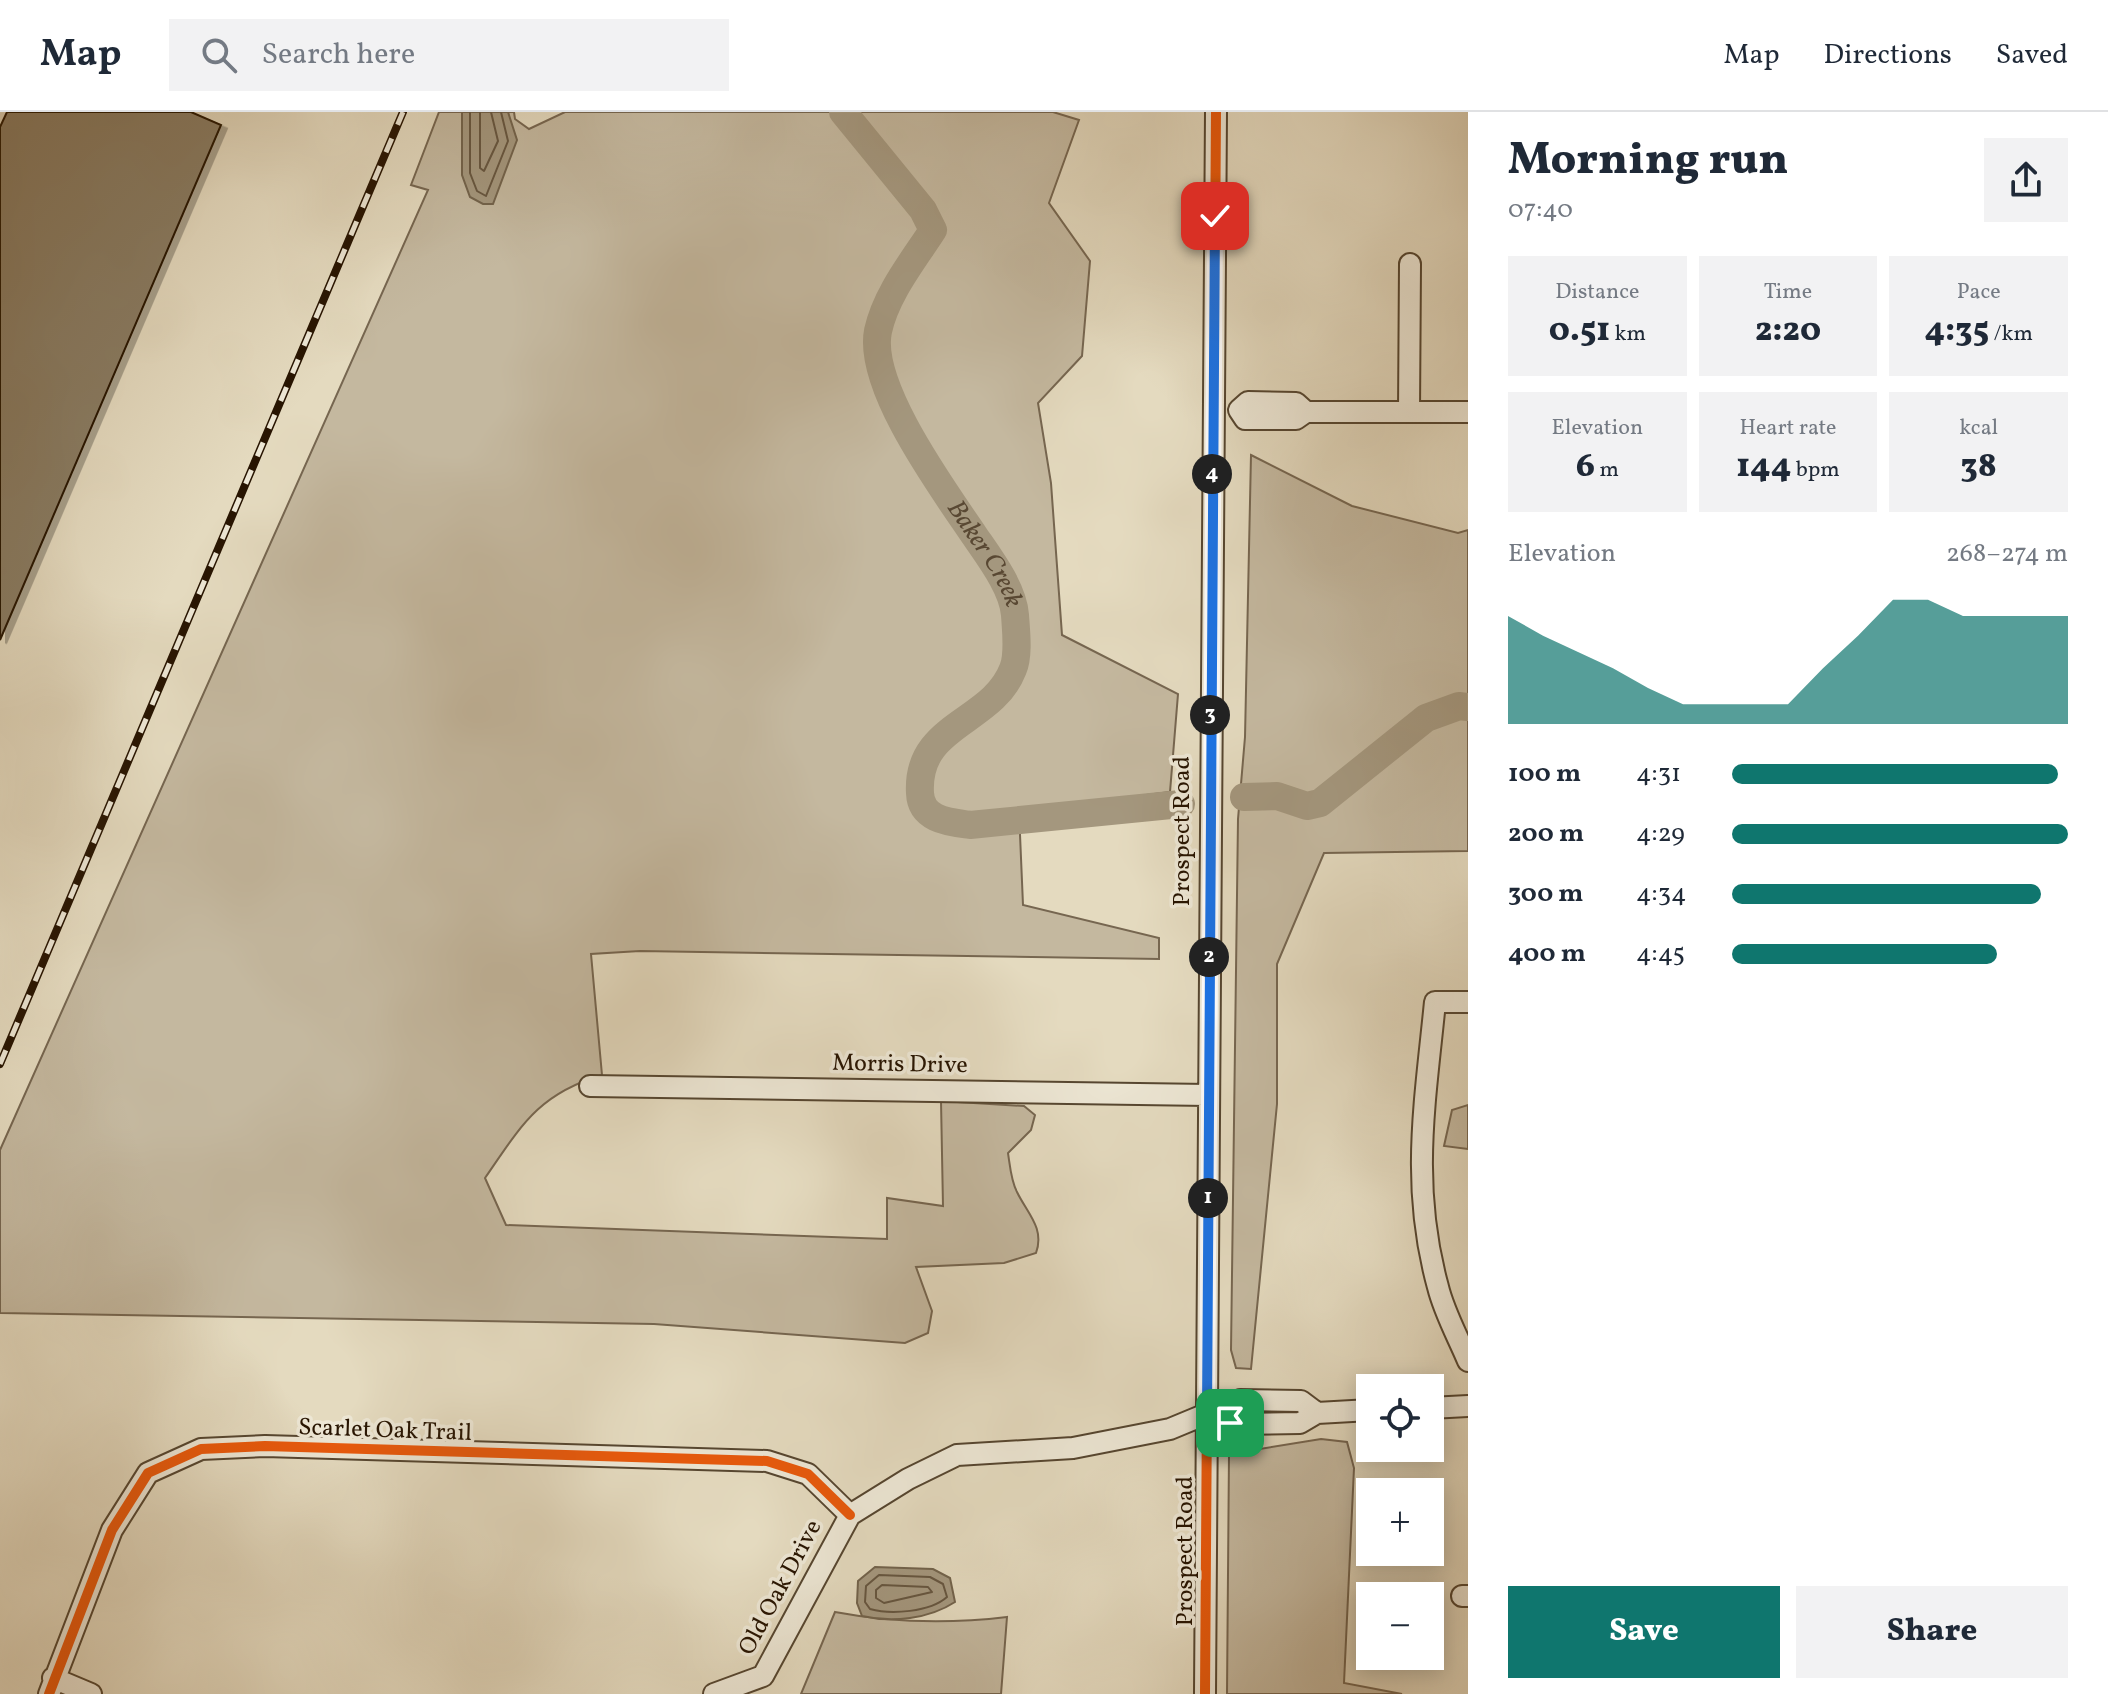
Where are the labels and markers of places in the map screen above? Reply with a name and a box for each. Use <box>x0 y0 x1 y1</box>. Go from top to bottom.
pin <box>1181 182 1249 250</box>
pin: 4 <box>1192 454 1232 494</box>
pin: 3 <box>1190 695 1230 735</box>
pin: 2 <box>1189 937 1229 977</box>
pin: 1 <box>1188 1178 1228 1218</box>
pin <box>1196 1389 1264 1457</box>

